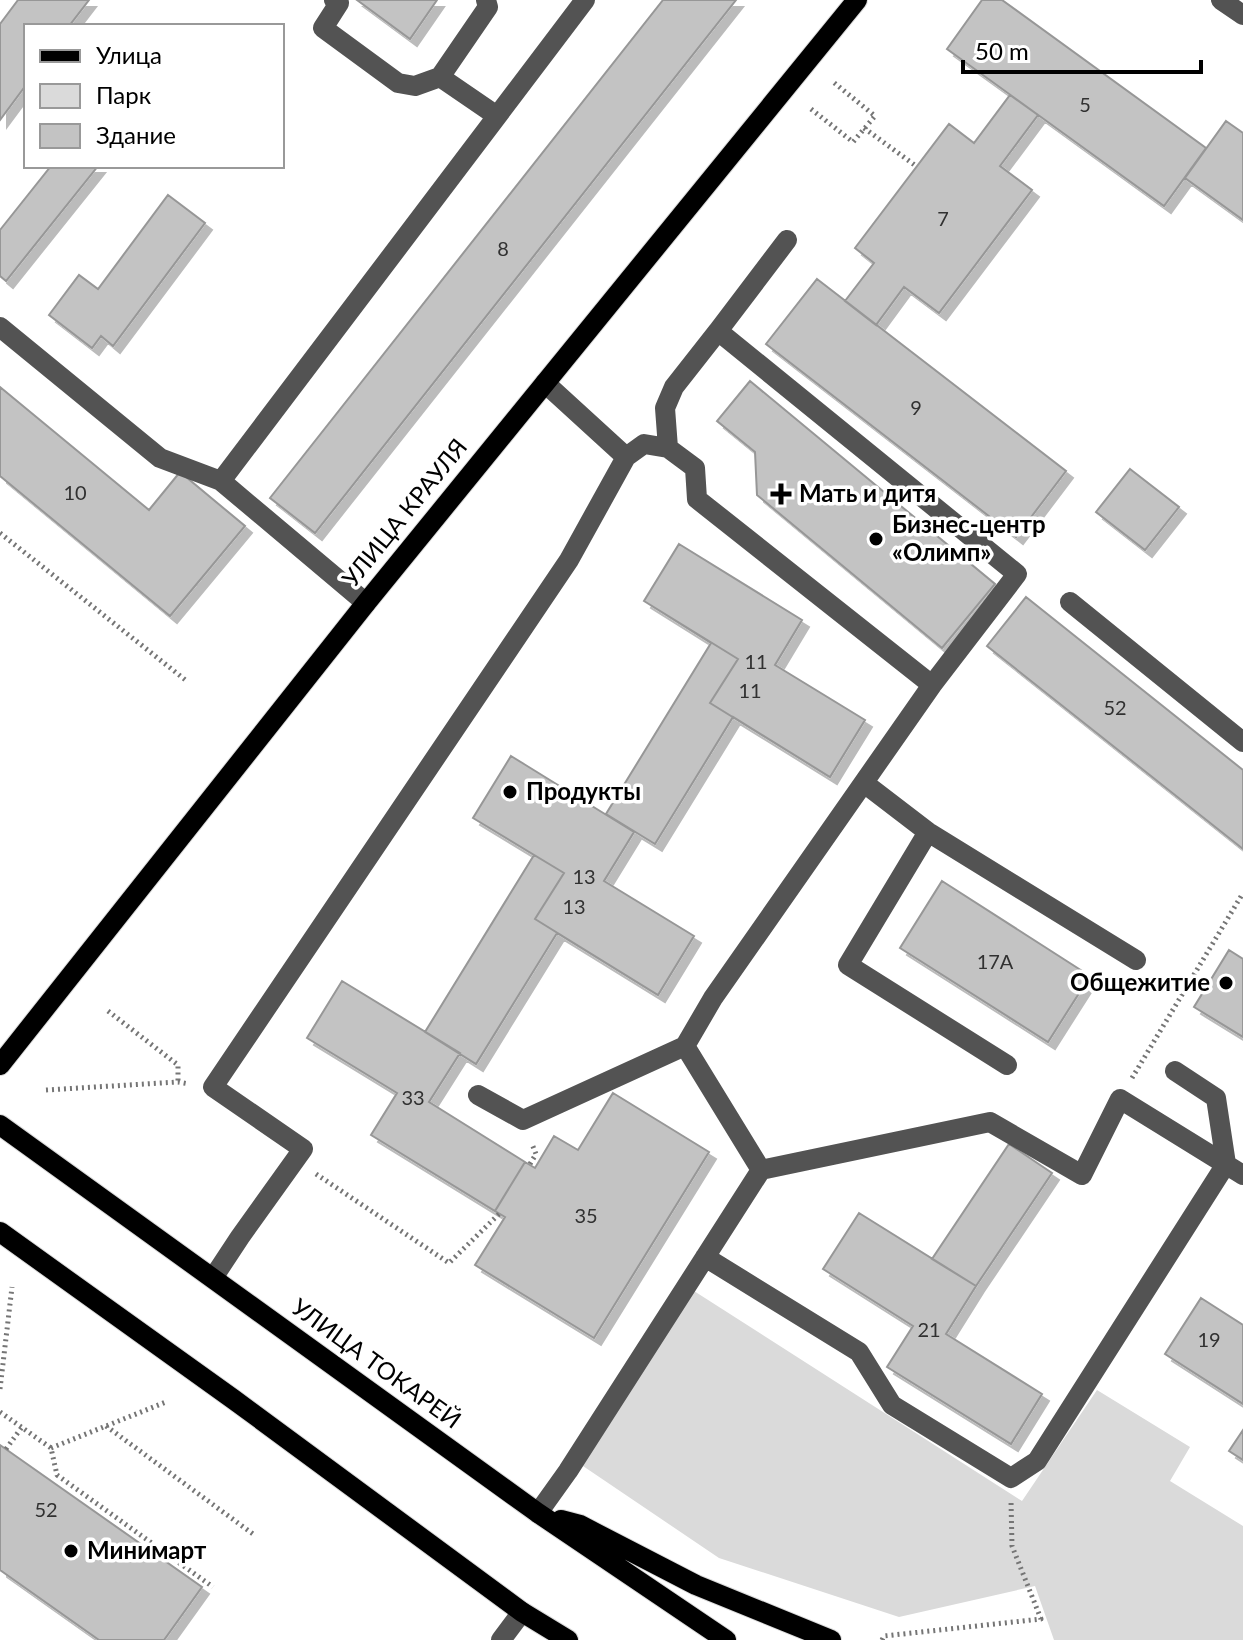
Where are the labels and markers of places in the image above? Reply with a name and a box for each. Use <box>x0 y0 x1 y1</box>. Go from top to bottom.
place label: Мать и дитя <box>799 478 936 507</box>
marker: Мать и дитя <box>770 483 792 505</box>
place label: Бизнес-центр «Олимп» <box>892 509 1046 566</box>
marker: Бизнес-центр «Олимп» <box>867 530 885 548</box>
place label: Продукты <box>526 776 641 805</box>
marker: Продукты <box>501 783 519 801</box>
place label: Общежитие <box>1070 967 1210 996</box>
marker: Общежитие <box>1217 974 1235 992</box>
place label: Минимарт <box>87 1535 207 1564</box>
marker: Минимарт <box>62 1542 80 1560</box>

